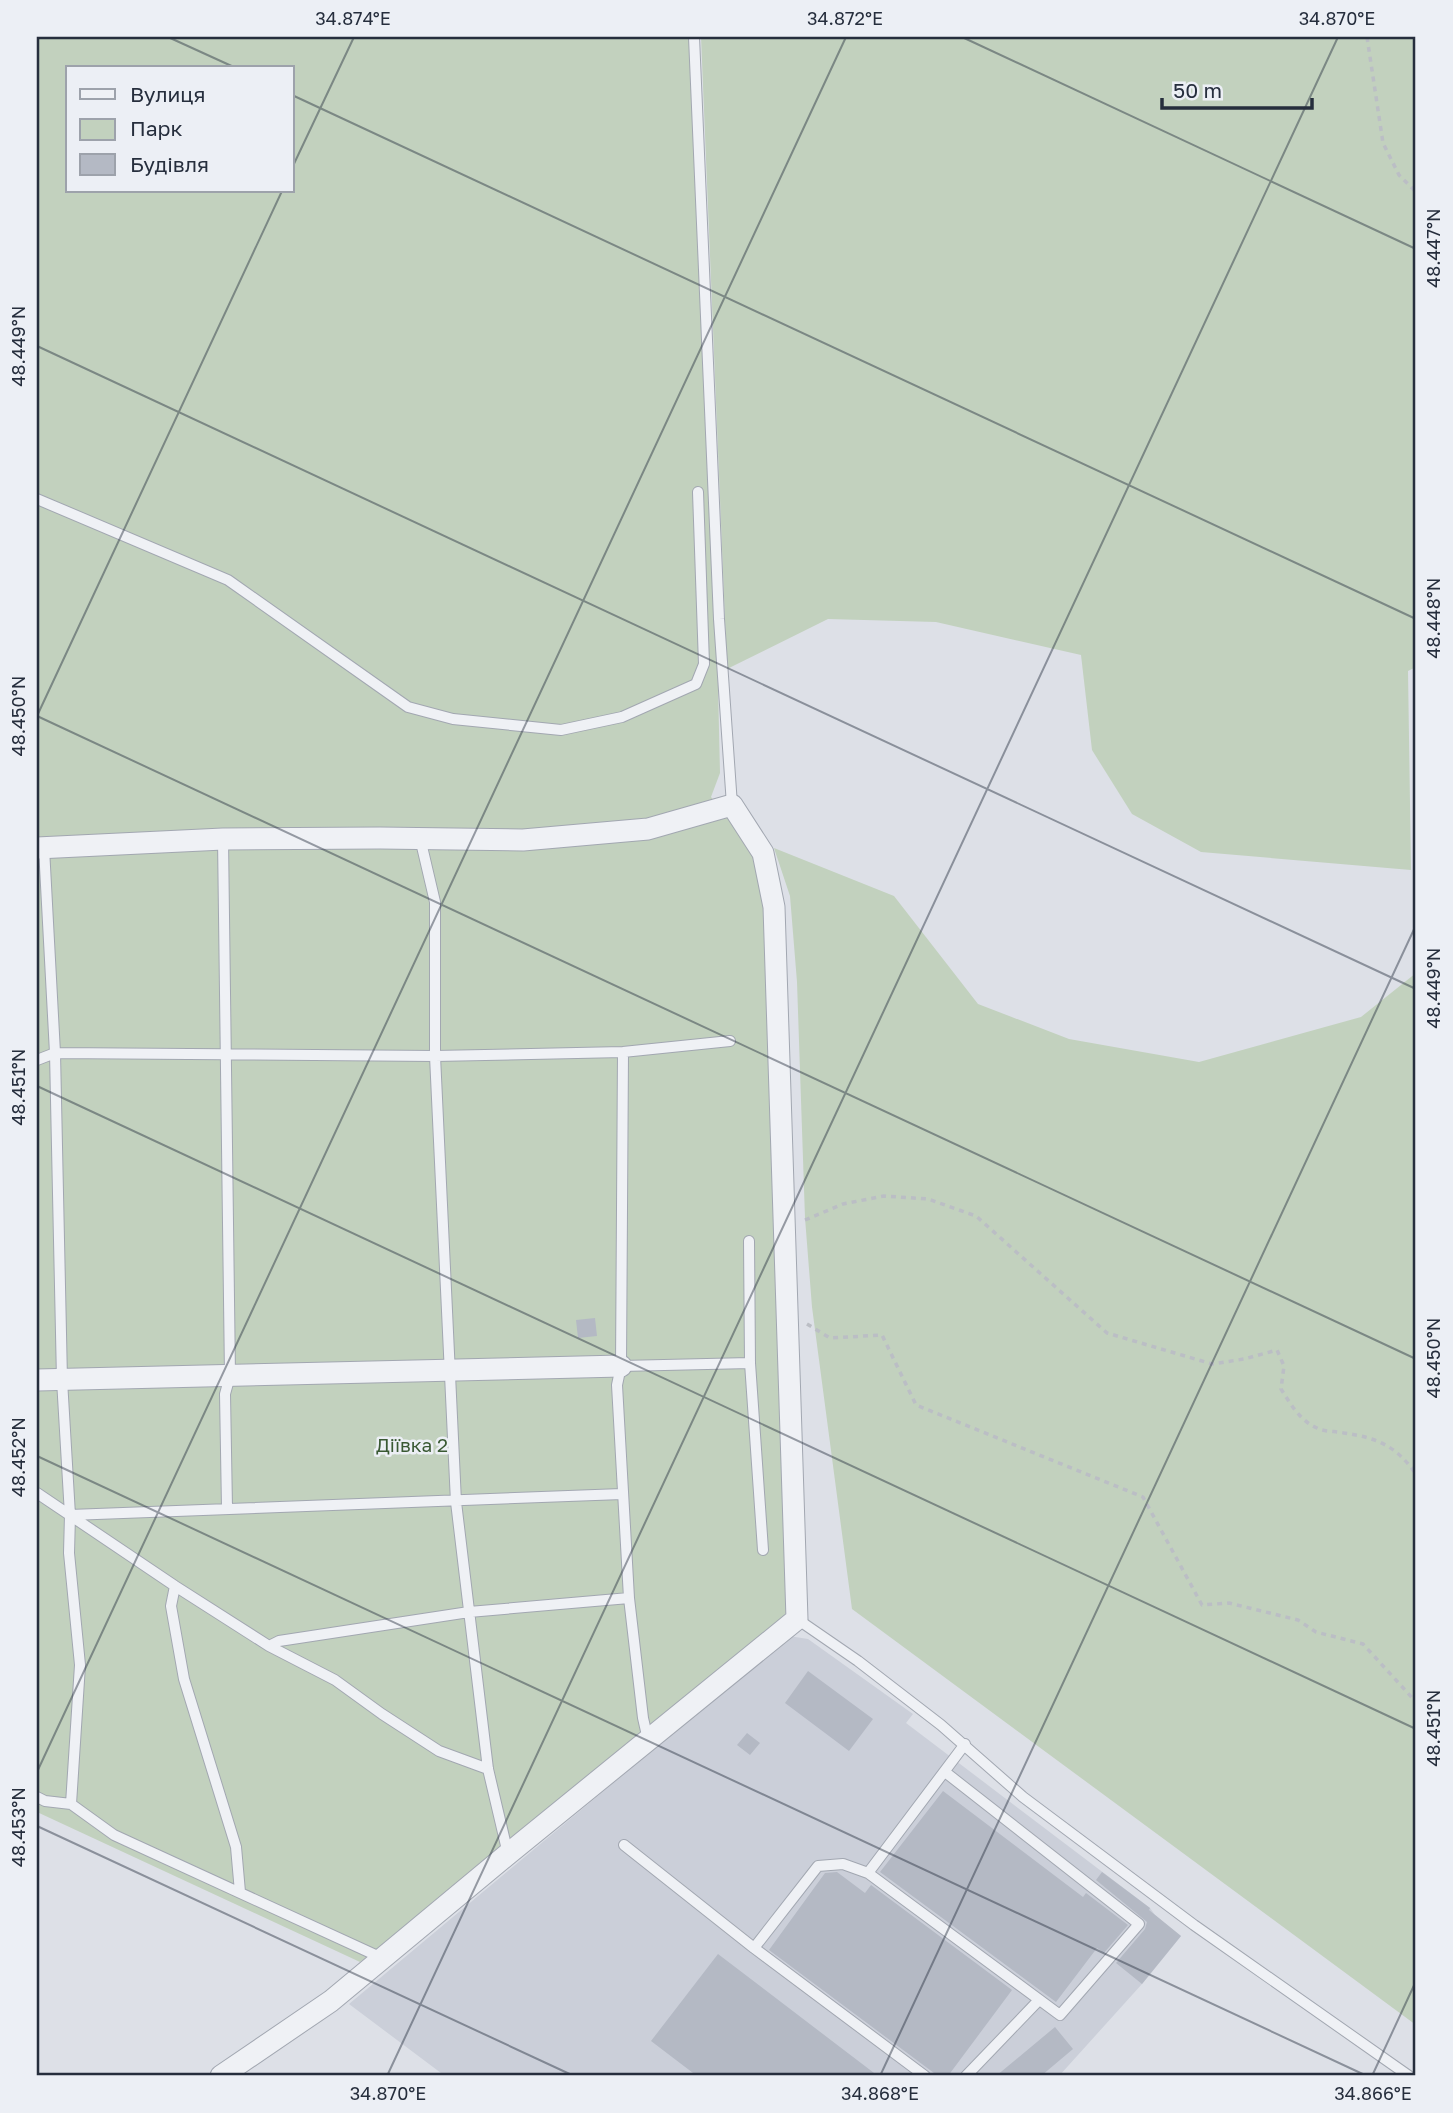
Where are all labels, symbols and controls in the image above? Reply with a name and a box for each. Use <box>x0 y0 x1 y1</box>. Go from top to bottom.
text: 34.874°E <box>315 7 391 29</box>
text: 34.872°E <box>807 7 883 29</box>
text: 34.870°E <box>1299 7 1375 29</box>
legend <box>66 66 294 192</box>
scale bar <box>1162 66 1313 110</box>
text: 50 m <box>1173 77 1222 103</box>
text: Вулиця <box>130 81 206 107</box>
text: Парк <box>130 115 183 141</box>
text: Будівля <box>130 151 209 177</box>
text: 48.447°N <box>1422 208 1444 288</box>
text: 48.449°N <box>7 306 29 386</box>
text: 48.448°N <box>1422 578 1444 659</box>
text: 48.450°N <box>7 676 29 756</box>
text: 48.449°N <box>1422 948 1444 1028</box>
text: 48.451°N <box>7 1049 29 1125</box>
text: 48.450°N <box>1422 1318 1444 1398</box>
text: 48.452°N <box>7 1417 29 1497</box>
park label: Діївка 2 <box>376 1433 448 1456</box>
text: 48.451°N <box>1422 1690 1444 1766</box>
text: 48.453°N <box>7 1787 29 1867</box>
text: 34.870°E <box>350 2082 426 2104</box>
text: 34.868°E <box>841 2082 919 2104</box>
text: 34.866°E <box>1334 2082 1412 2104</box>

